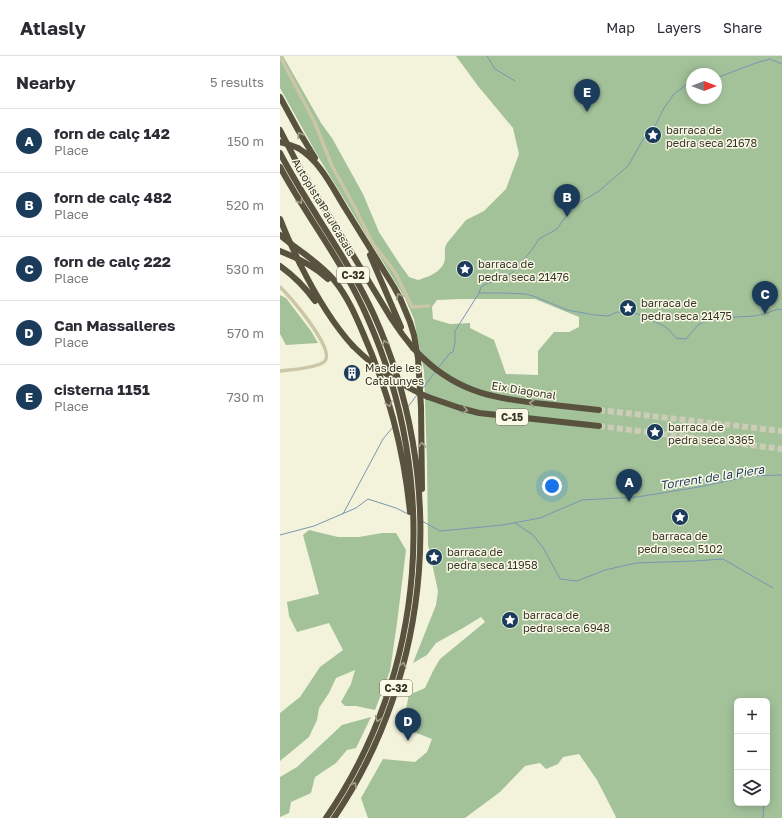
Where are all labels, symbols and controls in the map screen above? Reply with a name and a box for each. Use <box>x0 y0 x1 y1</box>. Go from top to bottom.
text: Atlasly <box>20 16 86 39</box>
text: Map <box>606 19 635 36</box>
text: Layers <box>657 19 701 36</box>
text: Share <box>723 19 762 36</box>
north arrow <box>686 68 722 104</box>
text: Nearby <box>16 72 76 93</box>
text: 5 results <box>210 74 264 90</box>
pin: E <box>574 79 600 112</box>
place label: barraca de pedra seca 21678 <box>666 123 757 149</box>
text: forn de calç 142 <box>54 124 170 142</box>
place icon: barraca de pedra seca 21678 <box>643 125 663 145</box>
one-way arrow <box>298 132 305 139</box>
text: A <box>24 133 34 149</box>
text: 150 m <box>227 133 264 149</box>
text: Place <box>54 142 89 158</box>
street label: Autopista Pau Casals <box>290 156 358 258</box>
pin: B <box>554 184 580 217</box>
text: forn de calç 482 <box>54 188 172 206</box>
text: B <box>24 197 34 213</box>
text: 520 m <box>226 197 264 213</box>
one-way arrow <box>295 197 302 204</box>
text: Place <box>54 206 89 222</box>
text: forn de calç 222 <box>54 252 171 270</box>
place label: barraca de pedra seca 21476 <box>478 257 569 283</box>
place icon: barraca de pedra seca 21476 <box>455 259 475 279</box>
text: C <box>24 261 34 277</box>
text: 530 m <box>226 261 264 277</box>
road number: C-32 <box>337 267 369 283</box>
text: Place <box>54 270 89 286</box>
pin: C <box>752 281 778 314</box>
one-way arrow <box>396 293 404 300</box>
place label: barraca de pedra seca 21475 <box>641 296 732 322</box>
place icon: barraca de pedra seca 21475 <box>618 298 638 318</box>
text: Can Massalleres <box>54 316 175 334</box>
text: D <box>24 325 34 341</box>
text: 570 m <box>227 325 264 341</box>
text: Place <box>54 334 89 350</box>
one-way arrow <box>382 340 390 347</box>
place label: Mas de les Catalunyes <box>365 361 424 387</box>
building icon: Mas de les Catalunyes <box>342 363 362 383</box>
street label: Eix Diagonal <box>491 378 558 402</box>
text: cisterna 1151 <box>54 380 150 398</box>
text: E <box>25 389 33 405</box>
text: 730 m <box>227 389 264 405</box>
text: Place <box>54 398 89 414</box>
one-way arrow <box>529 399 535 408</box>
one-way arrow <box>384 400 393 407</box>
one-way arrow <box>462 405 469 413</box>
road number: C-15 <box>496 409 528 425</box>
place label: barraca de pedra seca 3365 <box>668 420 754 446</box>
place icon: barraca de pedra seca 3365 <box>645 422 665 442</box>
one-way arrow <box>418 442 426 448</box>
water label: Torrent de la Piera <box>659 461 766 493</box>
pin: A <box>616 469 642 502</box>
your location <box>542 476 562 496</box>
place icon: barraca de pedra seca 5102 <box>670 507 690 527</box>
place label: barraca de pedra seca 5102 <box>637 529 723 555</box>
place label: barraca de pedra seca 11958 <box>447 545 538 571</box>
place icon: barraca de pedra seca 11958 <box>424 547 444 567</box>
place label: barraca de pedra seca 6948 <box>523 608 610 634</box>
place icon: barraca de pedra seca 6948 <box>500 610 520 630</box>
one-way arrow <box>398 662 407 669</box>
road number: C-32 <box>380 680 412 696</box>
map controls <box>734 698 770 806</box>
button: + <box>734 698 770 734</box>
pin: D <box>395 708 421 741</box>
one-way arrow <box>375 715 383 722</box>
button: − <box>734 734 770 770</box>
button: layers <box>734 770 770 806</box>
one-way arrow <box>350 782 357 789</box>

